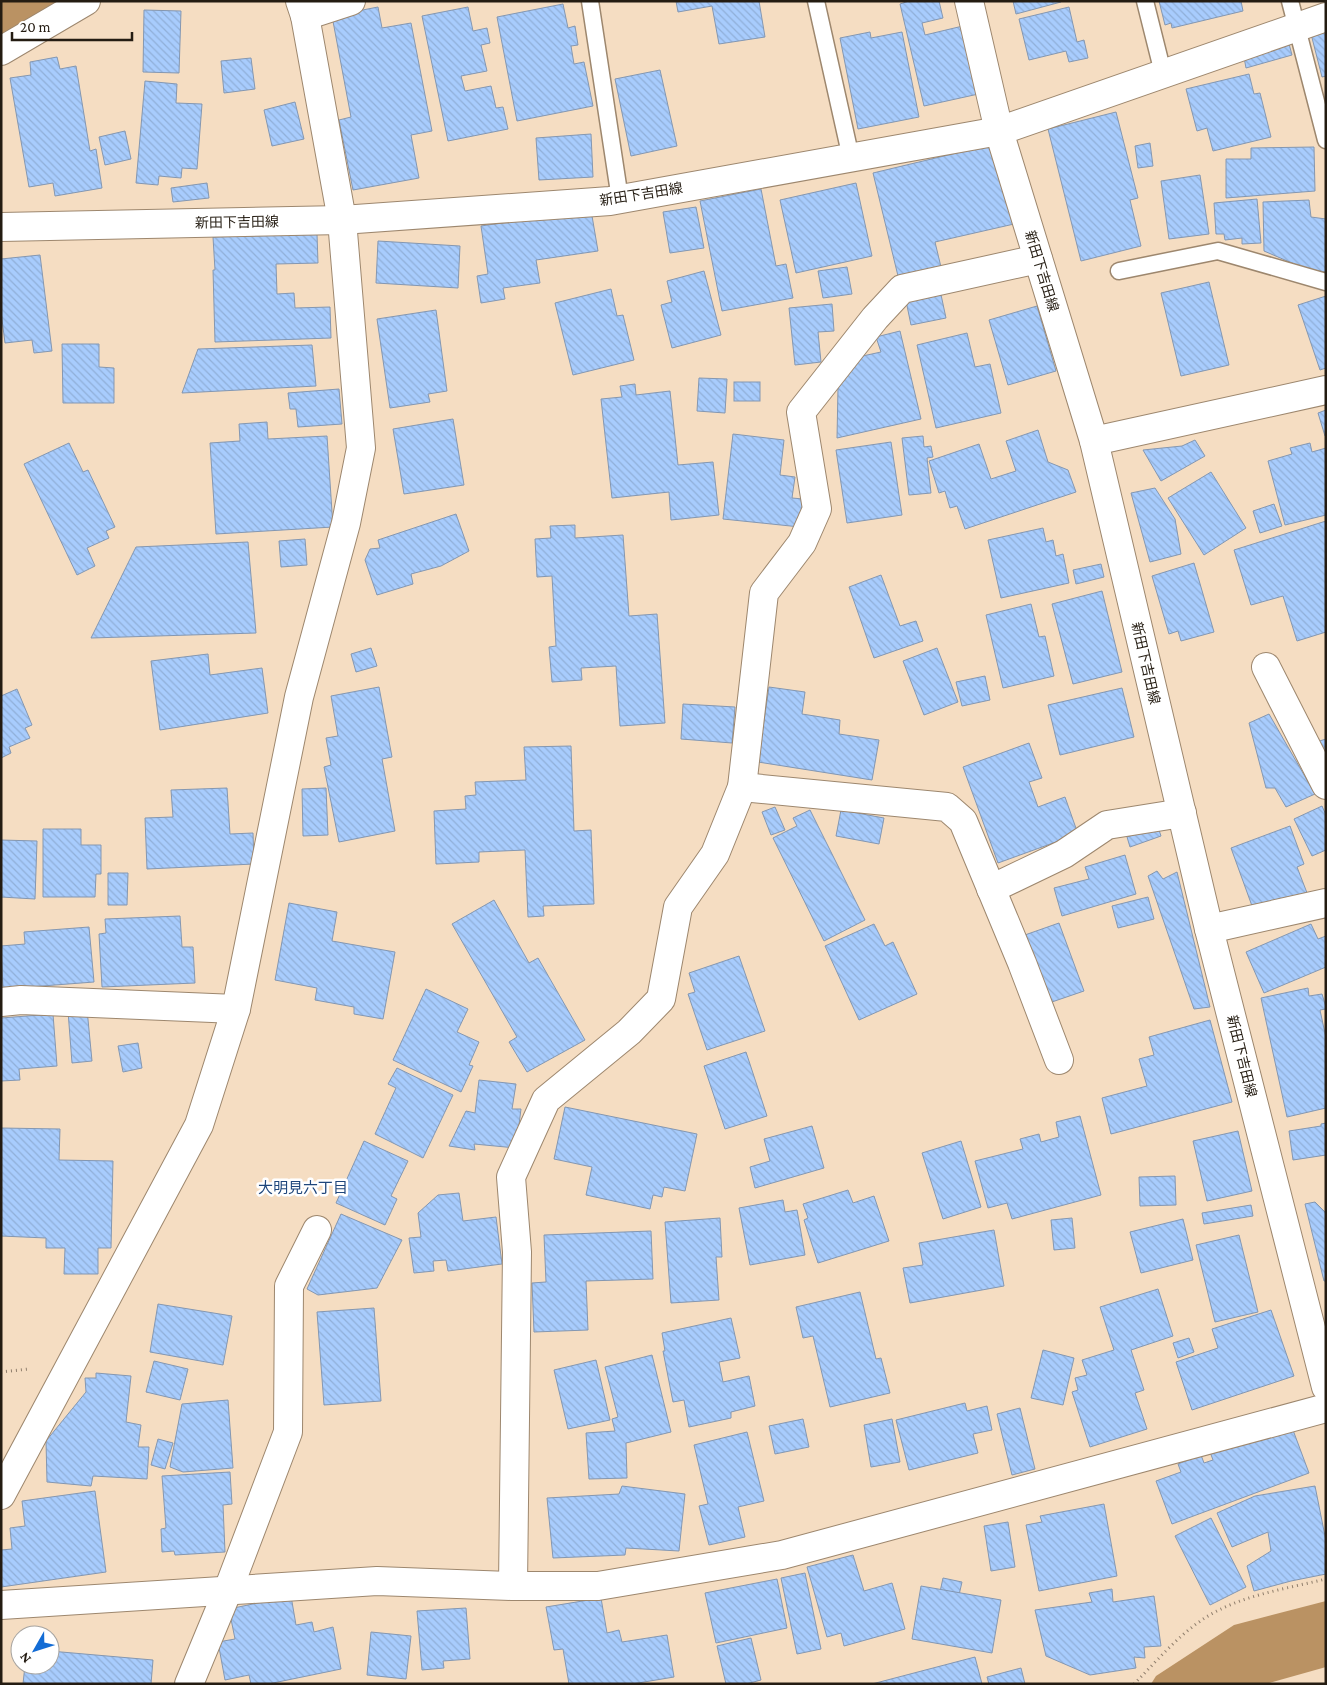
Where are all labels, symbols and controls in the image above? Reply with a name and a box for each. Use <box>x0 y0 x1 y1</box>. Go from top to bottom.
scale bar <box>12 10 132 42</box>
text: 20 m <box>20 19 51 35</box>
street label: 新田下吉田線 <box>598 180 684 208</box>
street label: 新田下吉田線 <box>195 213 279 231</box>
street label: 新田下吉田線 <box>1022 228 1062 314</box>
street label: 新田下吉田線 <box>1129 620 1163 706</box>
street label: 新田下吉田線 <box>1224 1013 1260 1099</box>
district label: 大明見六丁目 <box>258 1180 348 1196</box>
north arrow <box>10 1625 60 1675</box>
text: N <box>15 1649 34 1667</box>

